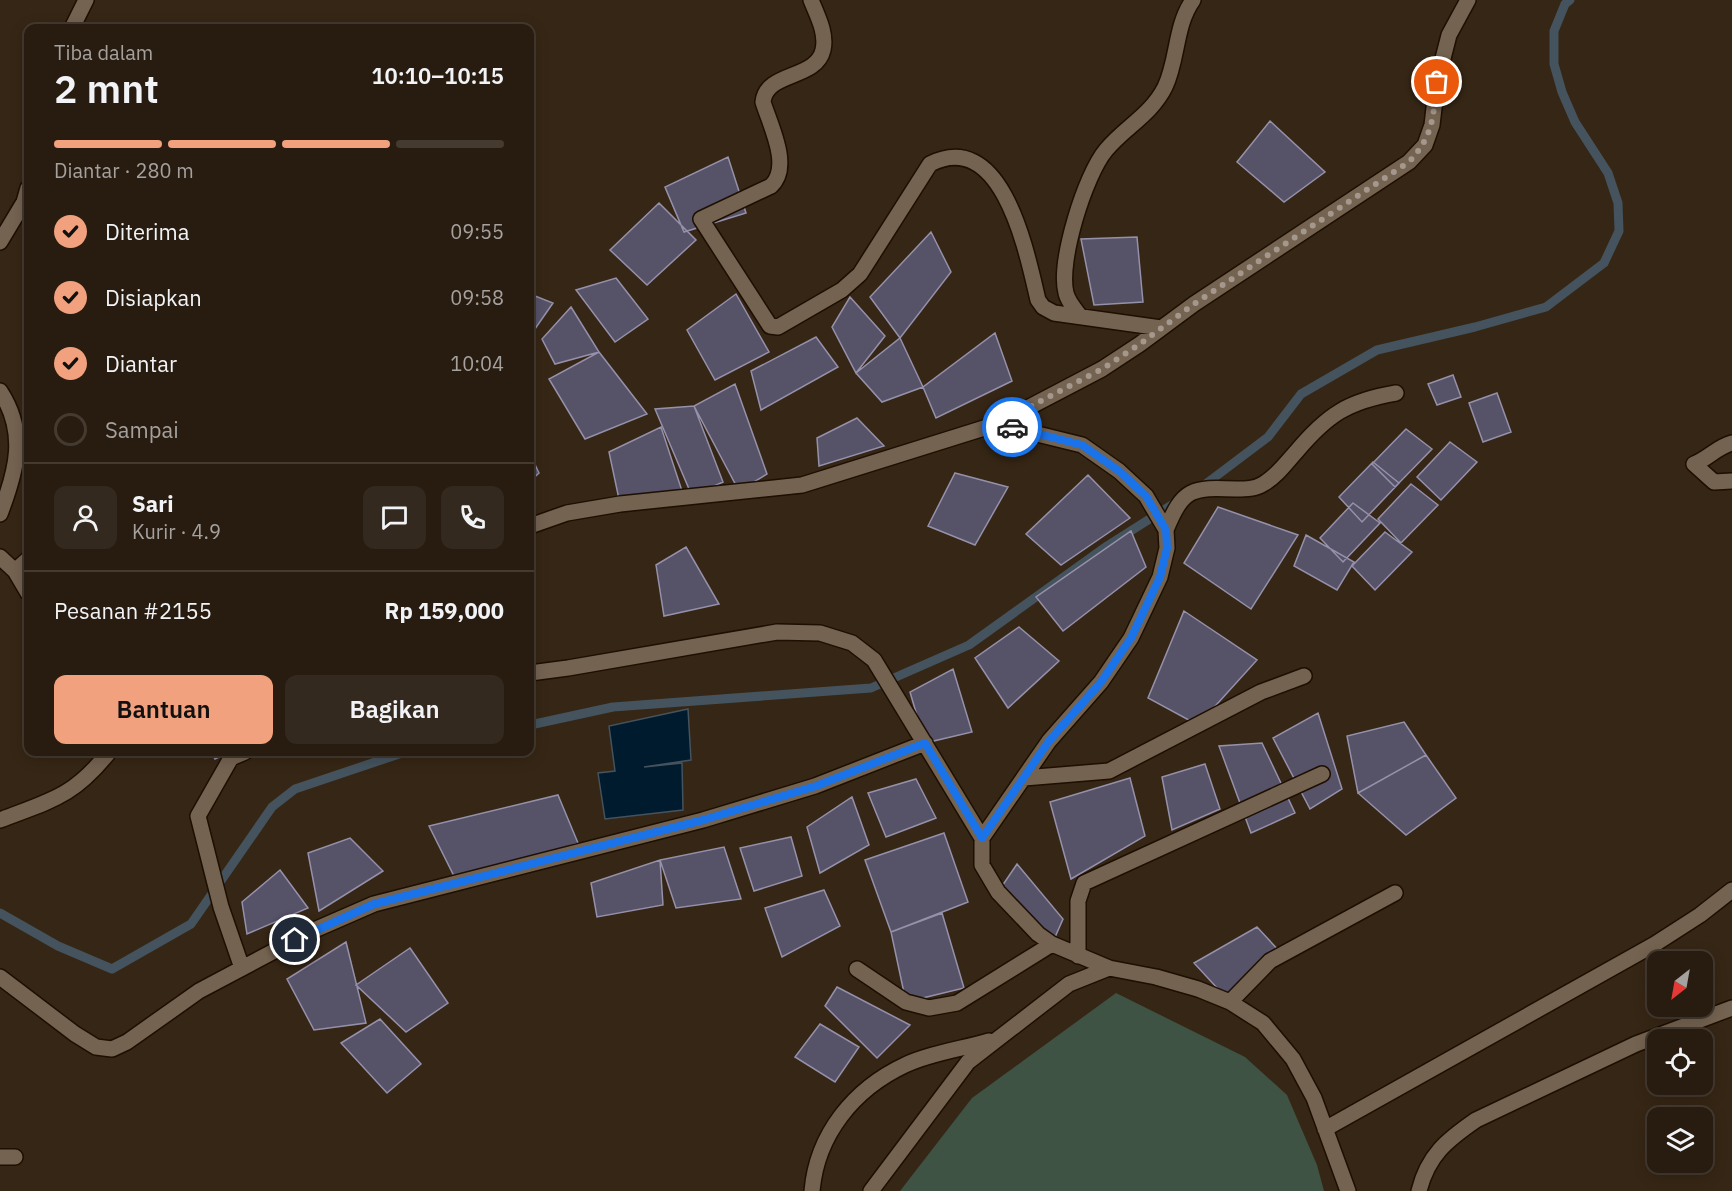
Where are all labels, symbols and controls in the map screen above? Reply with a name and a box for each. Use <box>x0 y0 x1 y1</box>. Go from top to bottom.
text: Tiba dalam <box>54 39 153 66</box>
pin <box>1411 56 1462 107</box>
text: 10:10–10:15 <box>371 61 504 90</box>
text: 2 mnt <box>54 63 159 114</box>
icon: bag <box>1420 65 1453 98</box>
text: Diantar · 280 m <box>54 157 194 184</box>
icon: check <box>54 215 87 248</box>
text: Diterima <box>105 217 190 246</box>
text: 09:55 <box>450 218 504 245</box>
icon: check <box>54 281 87 314</box>
text: Disiapkan <box>105 283 202 312</box>
text: 09:58 <box>450 284 504 311</box>
icon: check <box>54 347 87 380</box>
text: Diantar <box>105 349 177 378</box>
text: 10:04 <box>450 350 504 377</box>
courier <box>982 397 1042 457</box>
icon: car <box>996 411 1029 444</box>
text: Sampai <box>105 415 179 444</box>
button: person <box>54 486 117 549</box>
button: chat <box>363 486 426 549</box>
button: phone <box>441 486 504 549</box>
text: Sari <box>132 489 173 518</box>
text: Kurir · 4.9 <box>132 518 221 545</box>
text: Pesanan #2155 <box>54 596 212 625</box>
text: Rp 159,000 <box>385 596 504 625</box>
button: Bantuan <box>54 675 273 744</box>
button: Bagikan <box>285 675 504 744</box>
pin <box>269 914 320 965</box>
icon: home <box>278 923 311 956</box>
north arrow <box>1647 951 1713 1017</box>
map controls <box>1647 951 1713 1173</box>
button: locate <box>1647 1029 1713 1095</box>
button: layers <box>1647 1107 1713 1173</box>

